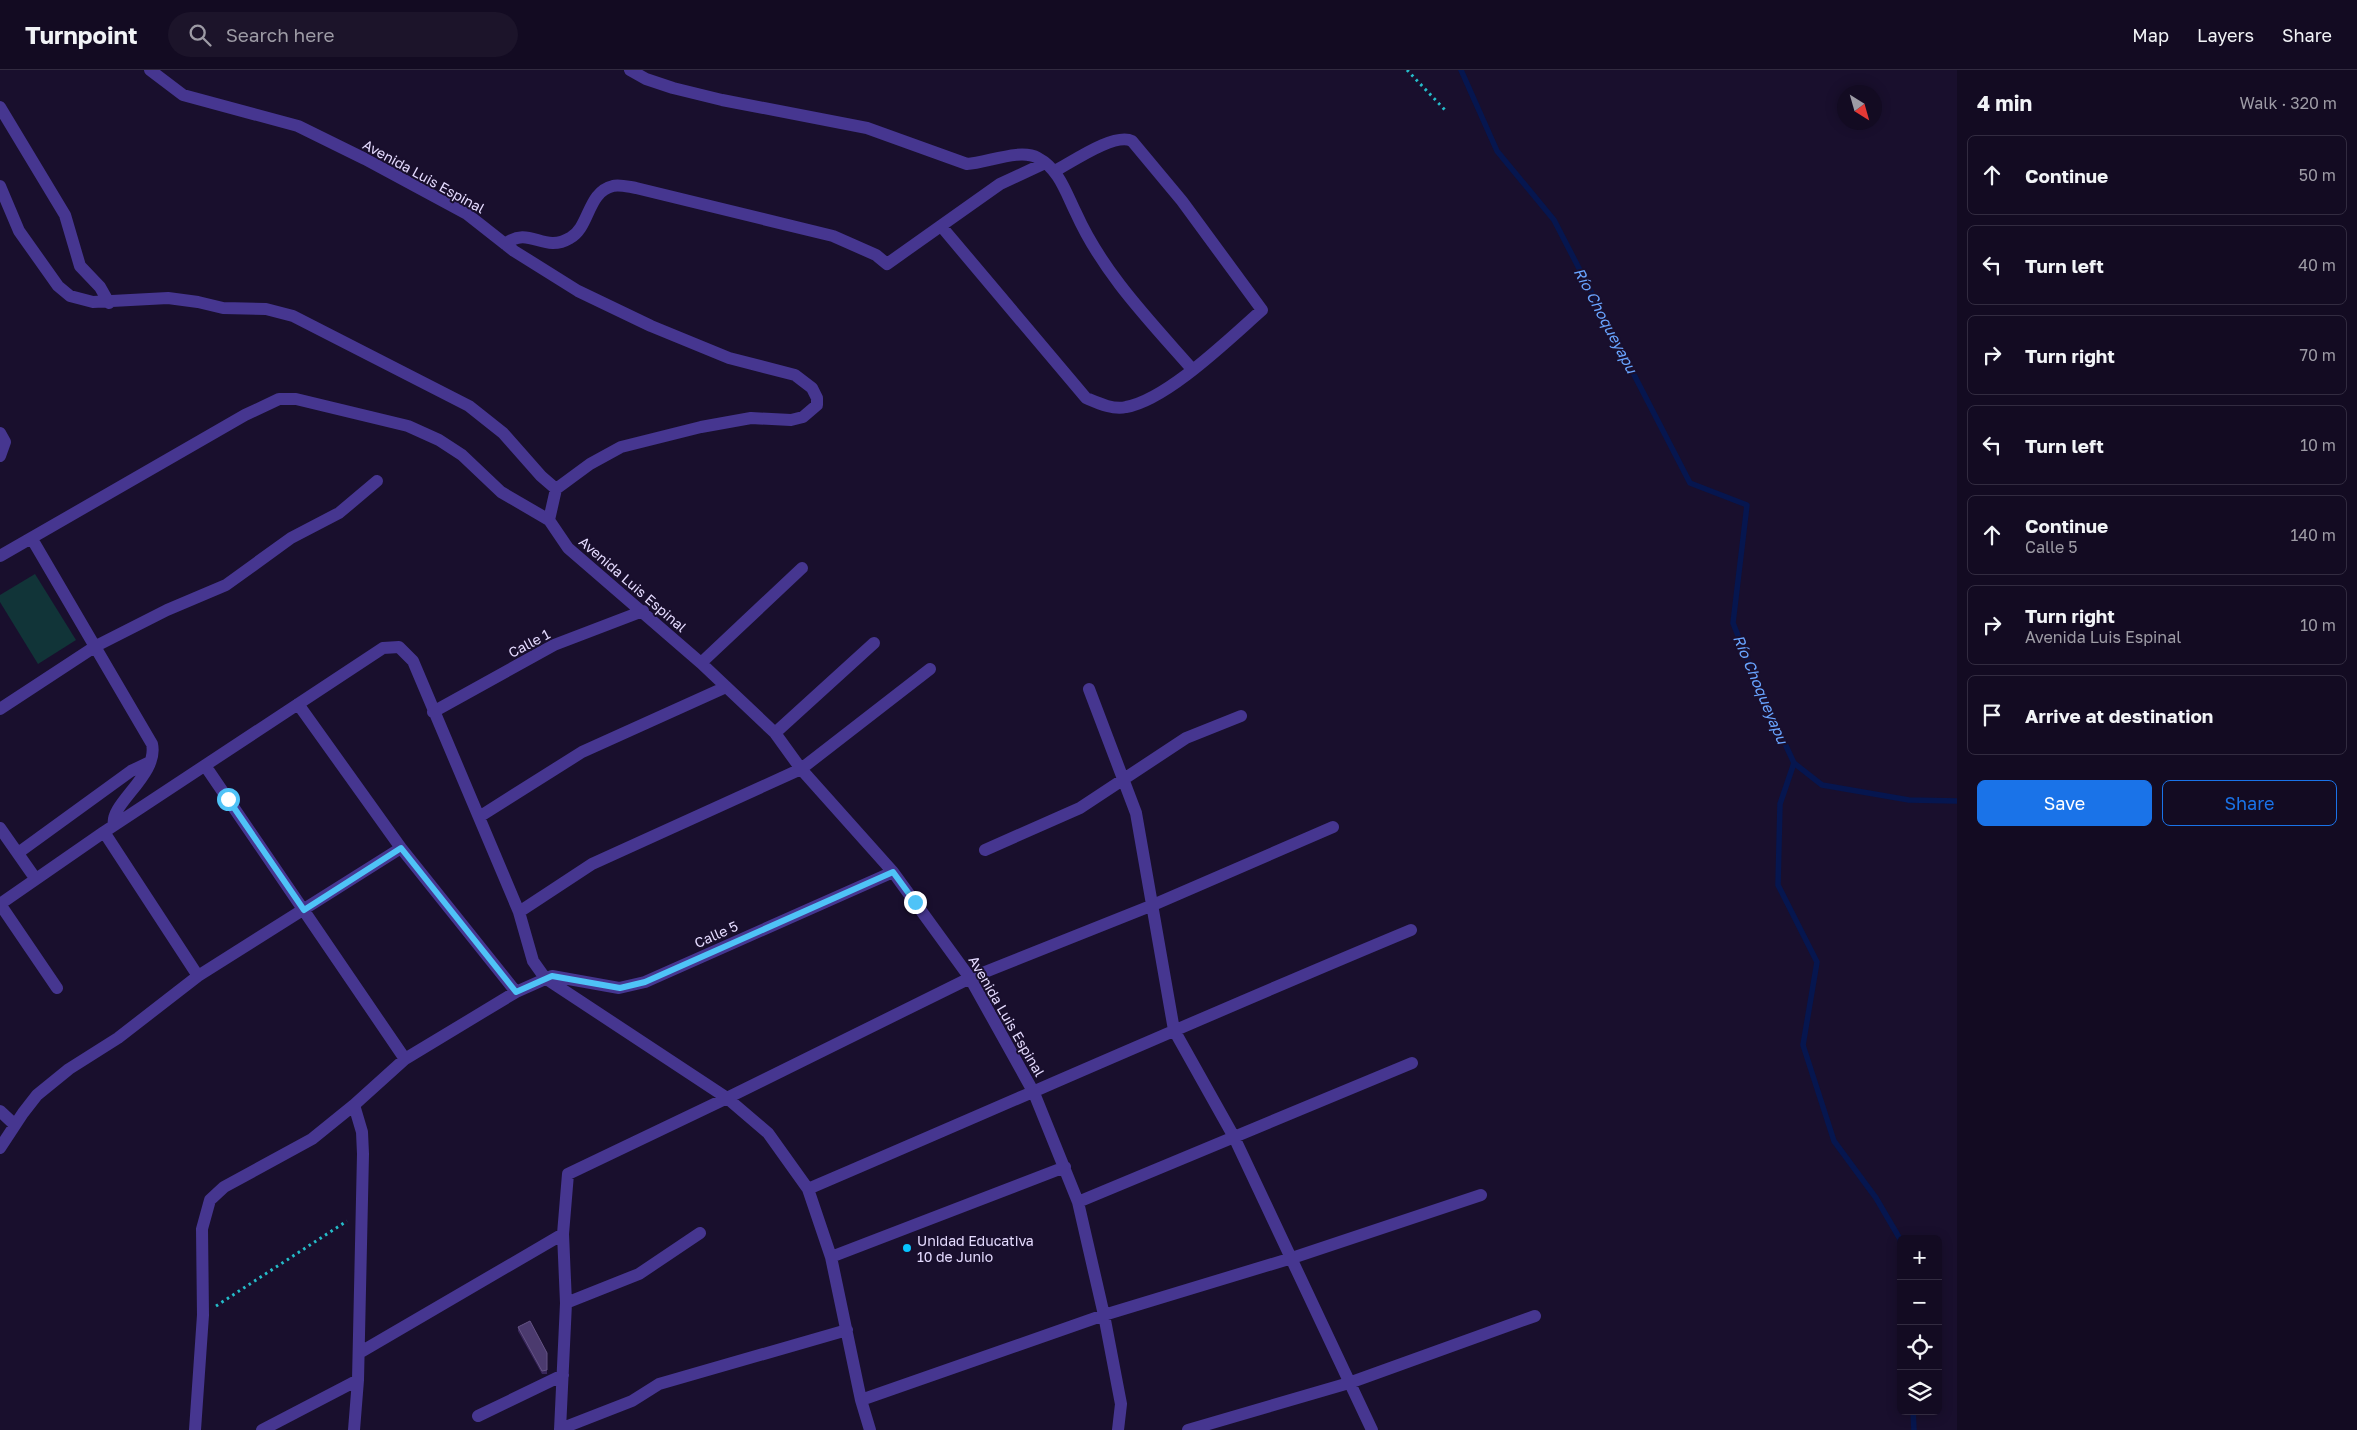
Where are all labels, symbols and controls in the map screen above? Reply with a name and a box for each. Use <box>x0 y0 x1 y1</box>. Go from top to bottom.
search box <box>168 12 518 57</box>
text: Turnpoint <box>25 20 138 49</box>
icon: search <box>186 21 214 49</box>
text: Search here <box>226 23 335 46</box>
text: Map <box>2132 24 2169 46</box>
text: Layers <box>2197 24 2254 46</box>
text: Share <box>2282 24 2332 46</box>
north arrow <box>1837 85 1882 130</box>
text: 4 min <box>1977 90 2032 116</box>
text: Walk · 320 m <box>2240 93 2337 113</box>
street label: Avenida Luis Espinal <box>360 135 488 217</box>
icon: ahead <box>1978 161 2006 189</box>
text: Continue <box>2025 164 2108 187</box>
text: 50 m <box>2299 165 2336 185</box>
icon: left <box>1978 251 2006 279</box>
text: Turn left <box>2025 254 2104 277</box>
text: 40 m <box>2298 255 2336 275</box>
water label: Río Choqueyapu <box>1570 264 1642 377</box>
icon: right <box>1978 341 2006 369</box>
text: Turn right <box>2025 344 2115 367</box>
text: 70 m <box>2299 345 2336 365</box>
icon: left <box>1978 431 2006 459</box>
text: Turn left <box>2025 434 2104 457</box>
text: 10 m <box>2300 435 2336 455</box>
text: Continue <box>2025 514 2108 537</box>
icon: ahead <box>1978 521 2006 549</box>
text: 140 m <box>2290 525 2336 545</box>
street label: Avenida Luis Espinal <box>576 533 690 635</box>
text: Calle 5 <box>2025 537 2078 557</box>
text: Turn right <box>2025 604 2115 627</box>
icon: right <box>1978 611 2006 639</box>
text: 10 m <box>2300 615 2336 635</box>
street label: Calle 1 <box>505 625 553 661</box>
text: Avenida Luis Espinal <box>2025 627 2181 647</box>
water label: Río Choqueyapu <box>1729 632 1792 748</box>
icon: arrive <box>1978 701 2006 729</box>
text: Arrive at destination <box>2025 704 2213 727</box>
button: Save <box>1977 780 2152 826</box>
button: Share <box>2162 780 2337 826</box>
route start <box>217 788 240 811</box>
route end <box>904 891 927 914</box>
street label: Calle 5 <box>692 917 740 951</box>
street label: Avenida Luis Espinal <box>965 953 1049 1079</box>
place label: Unidad Educativa 10 de Junio <box>917 1232 1034 1265</box>
map controls <box>1897 1235 1942 1415</box>
button: + <box>1897 1235 1942 1280</box>
marker: Unidad Educativa 10 de Junio <box>901 1242 913 1254</box>
button: − <box>1897 1280 1942 1325</box>
button: locate <box>1897 1325 1942 1370</box>
button: layers <box>1897 1370 1942 1415</box>

